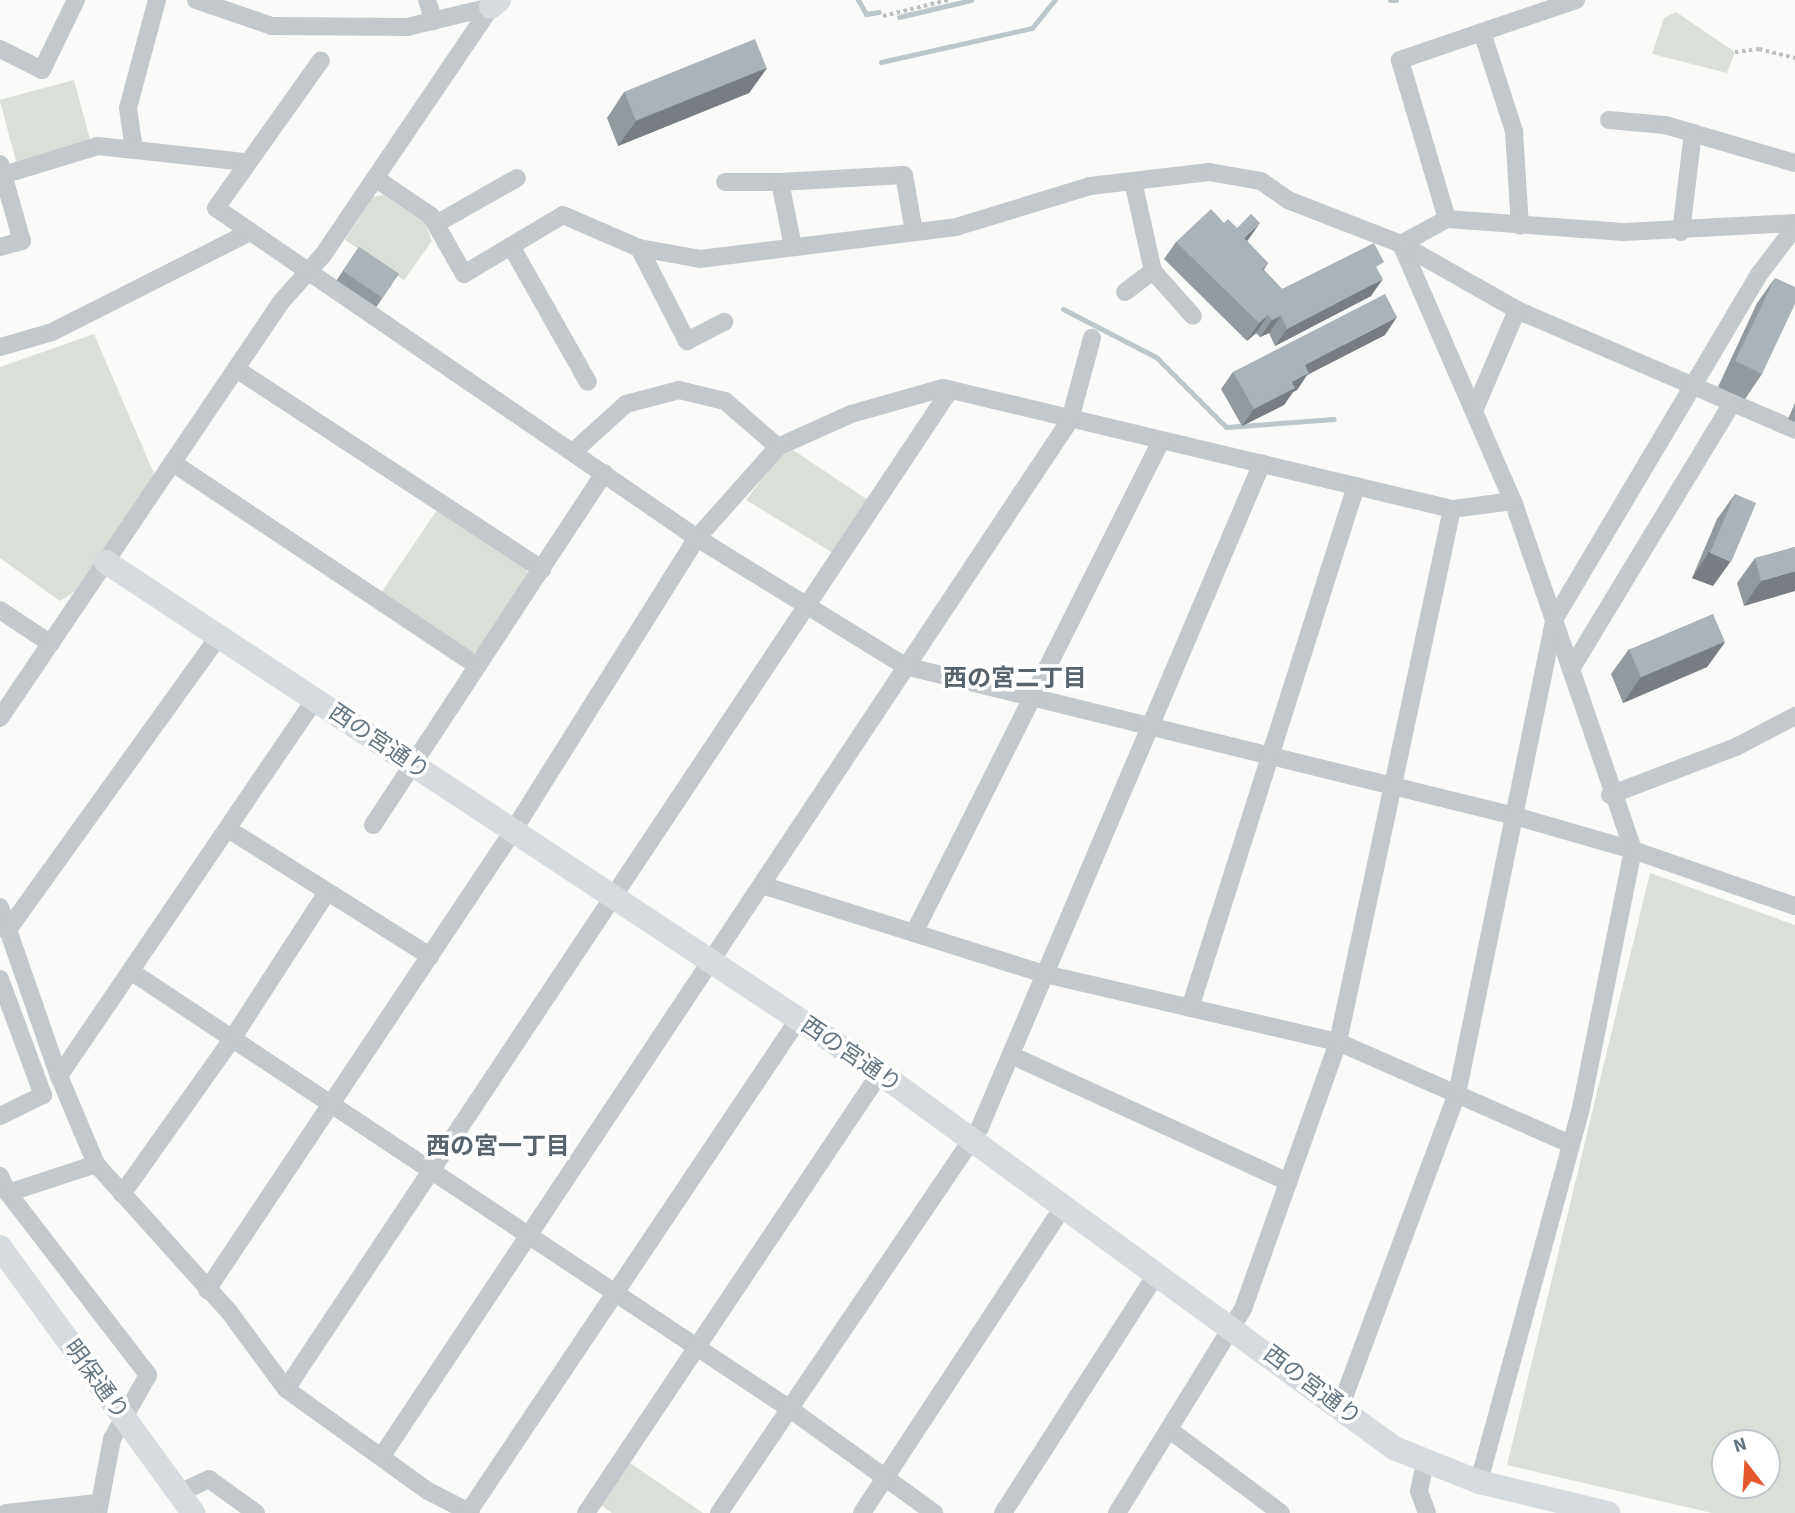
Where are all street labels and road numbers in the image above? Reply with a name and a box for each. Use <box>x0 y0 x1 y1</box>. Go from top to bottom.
street label: 西の宮通り <box>324 698 434 786</box>
street label: 西の宮通り <box>796 1011 906 1099</box>
street label: 明保通り <box>58 1335 134 1425</box>
street label: 西の宮通り <box>1258 1340 1366 1432</box>

